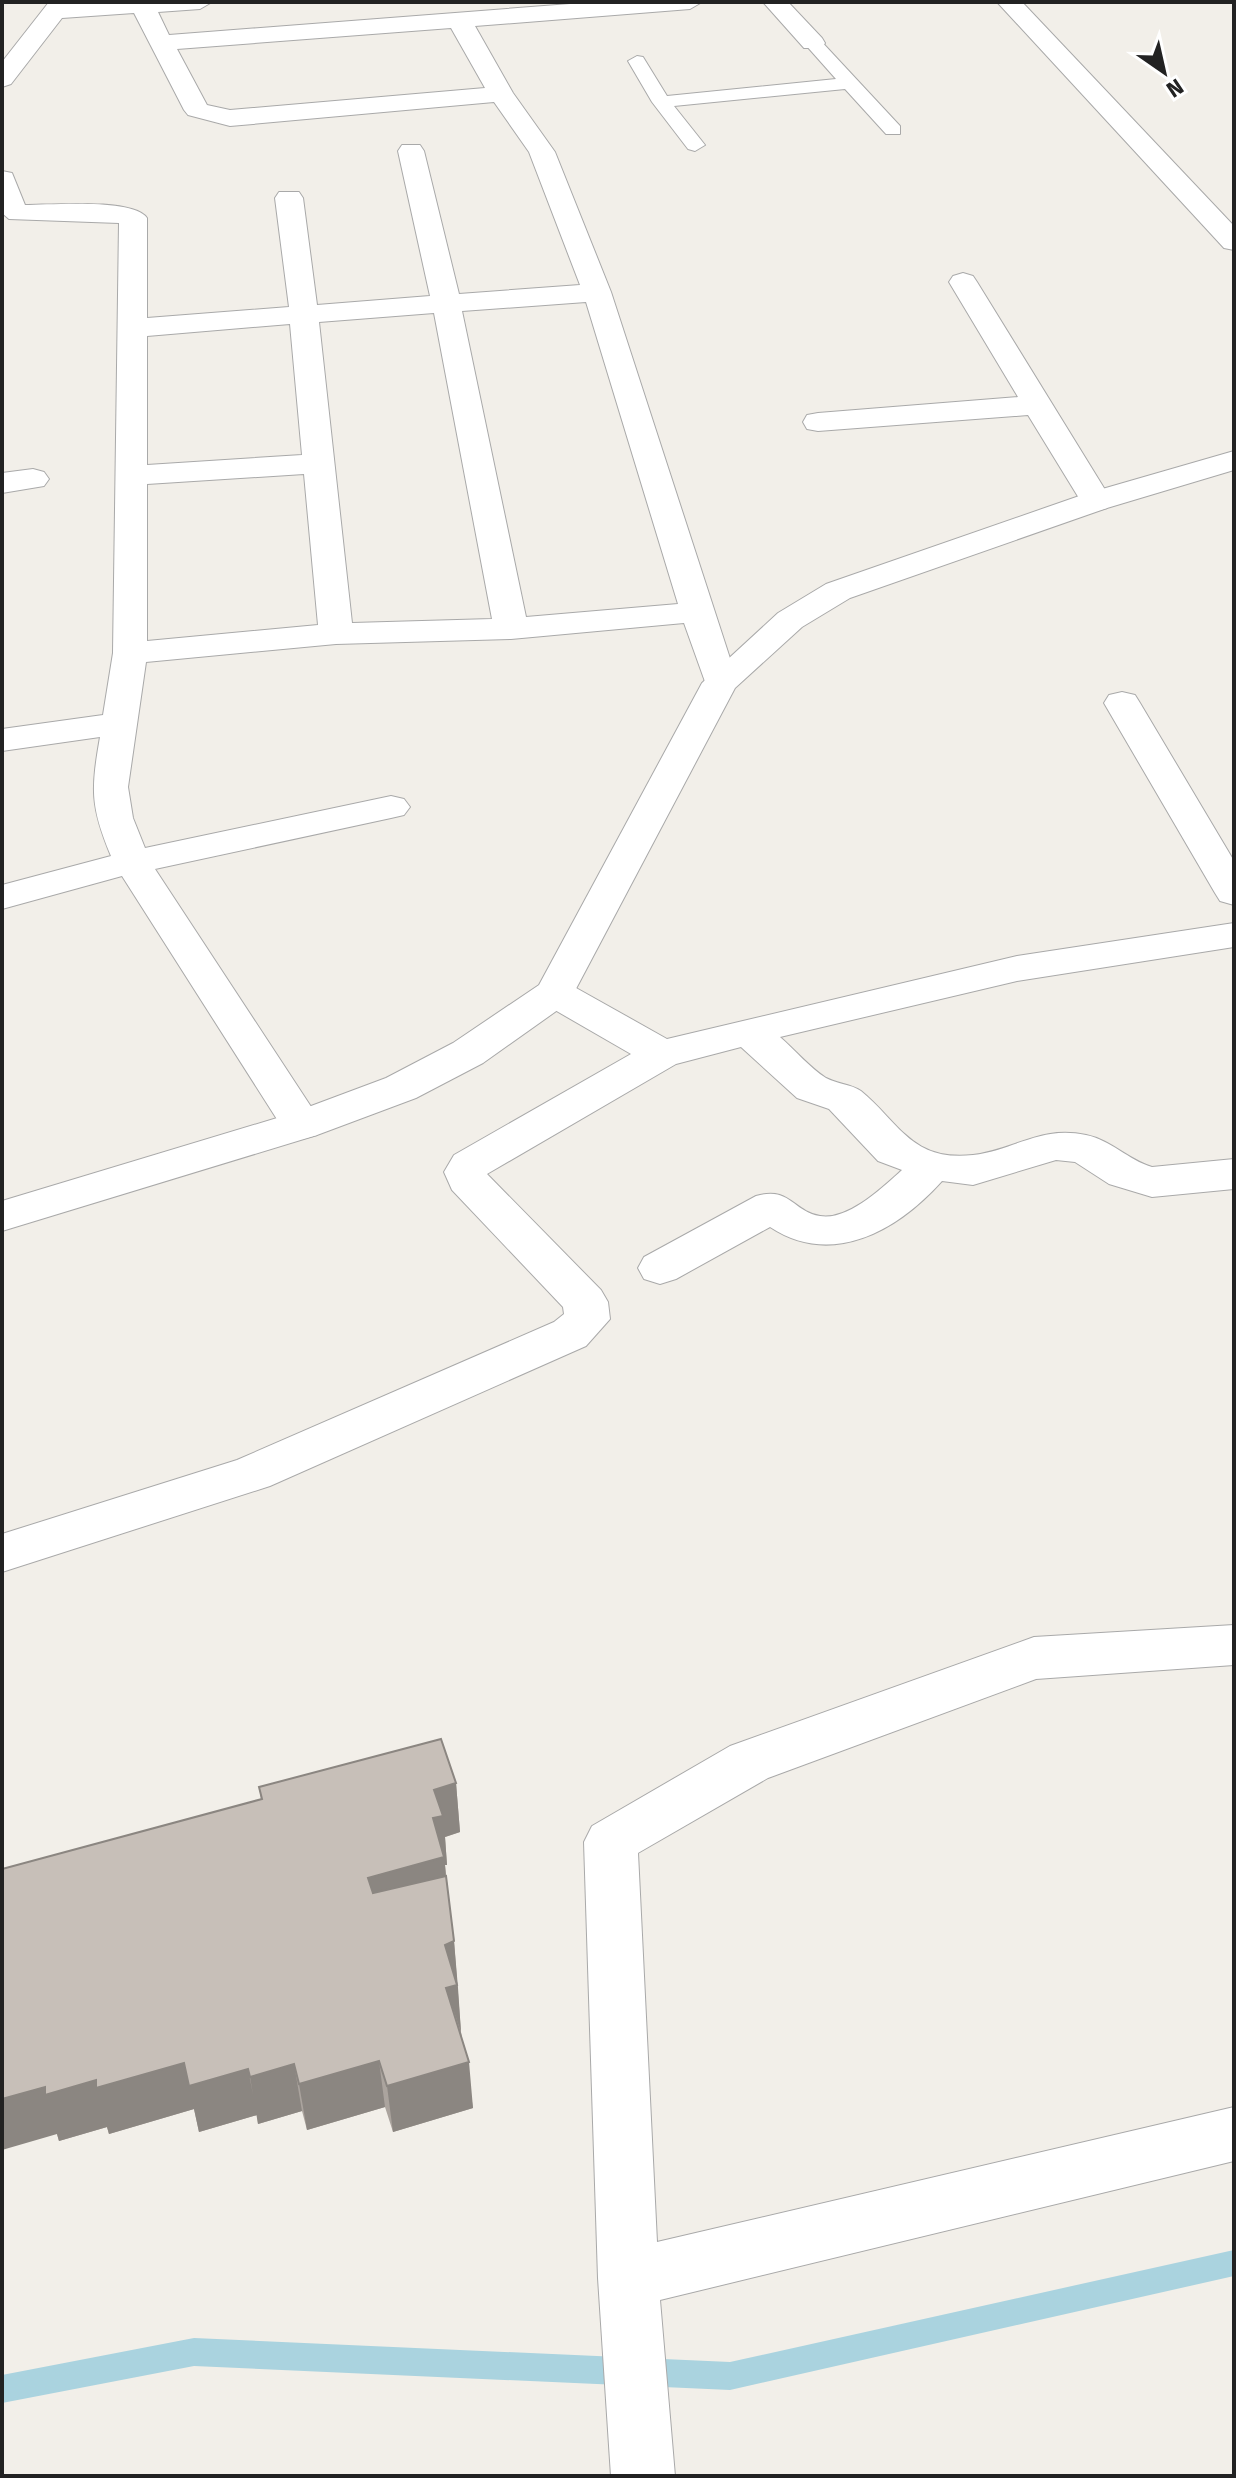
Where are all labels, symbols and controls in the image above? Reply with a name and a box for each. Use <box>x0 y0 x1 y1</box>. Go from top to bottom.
north arrow <box>1124 32 1204 112</box>
text: N <box>1161 73 1189 103</box>

